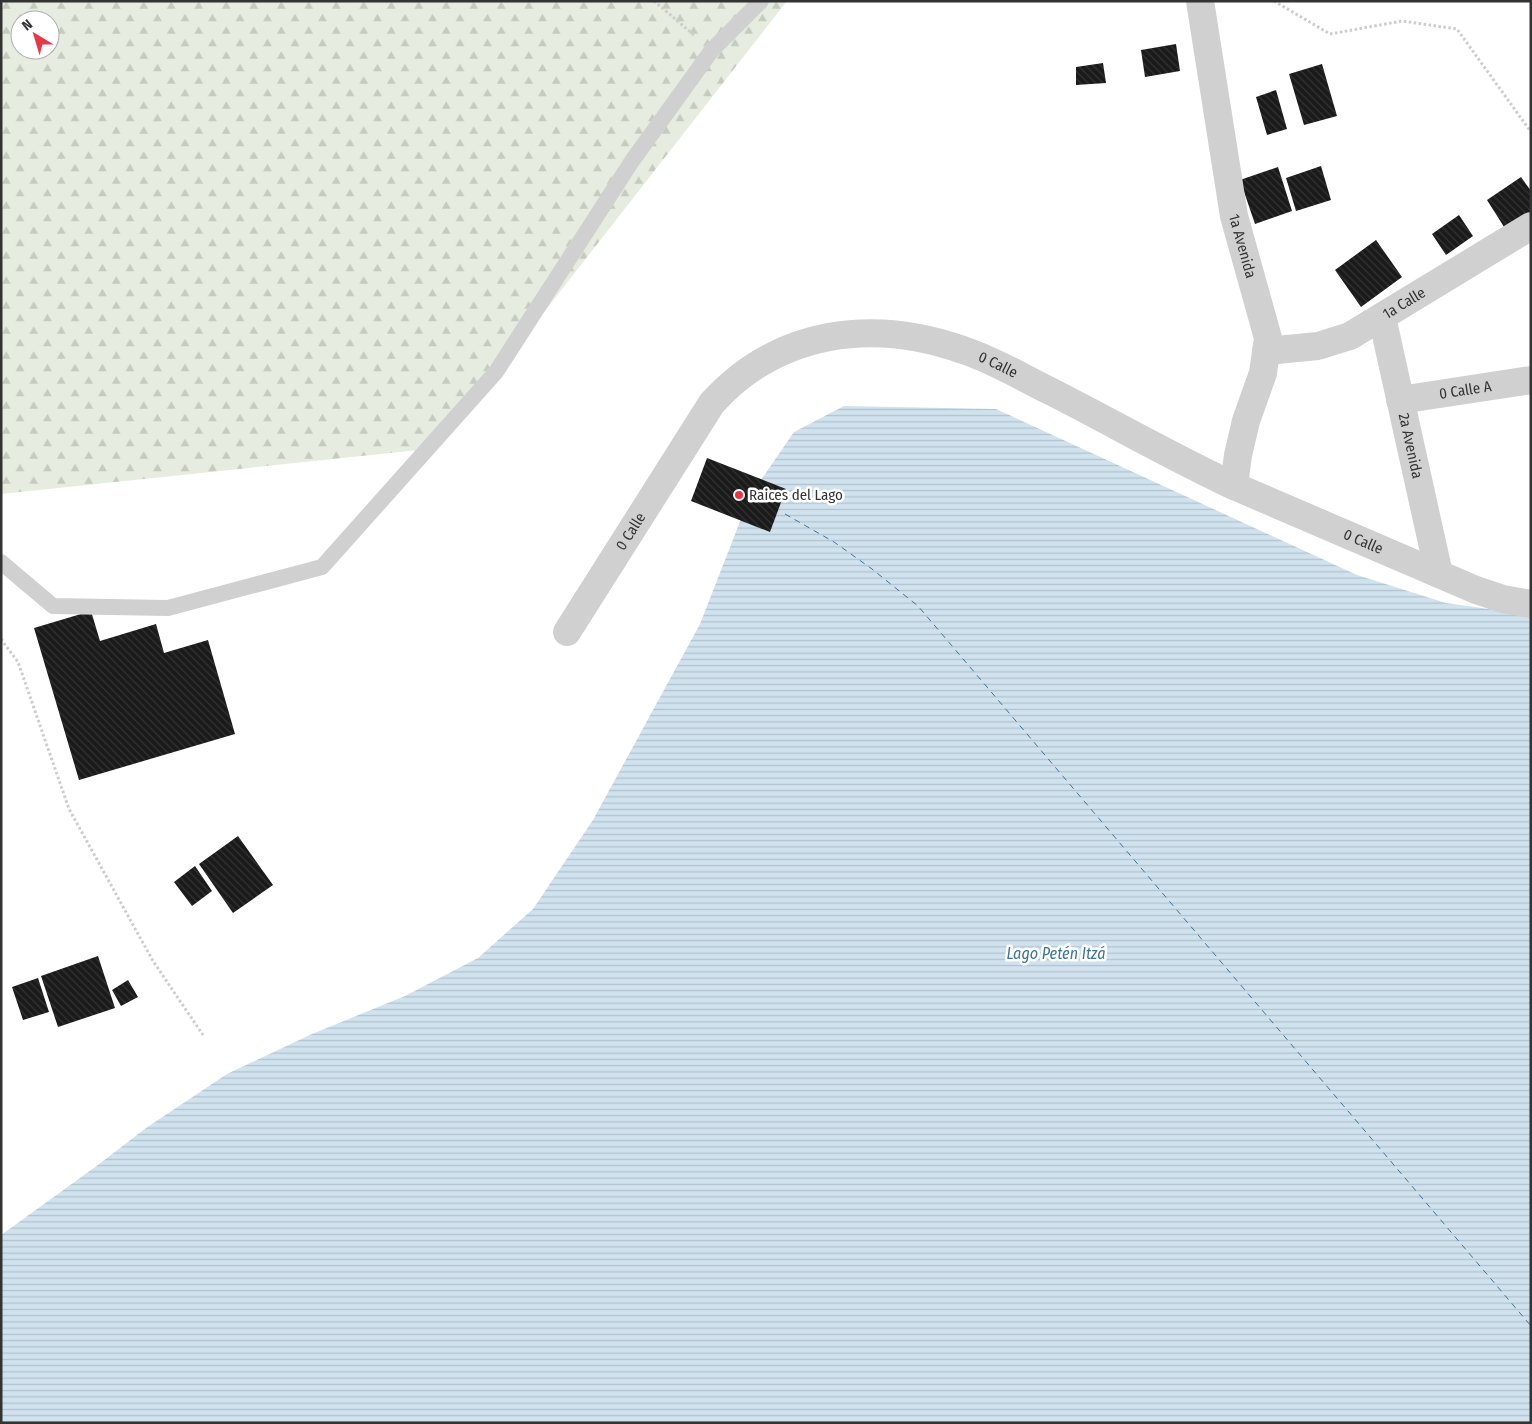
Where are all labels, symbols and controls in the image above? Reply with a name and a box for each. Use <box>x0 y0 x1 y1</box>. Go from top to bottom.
north arrow <box>10 10 60 60</box>
text: N <box>19 16 36 34</box>
street label: 1a Avenida <box>1225 212 1260 280</box>
street label: 1a Calle <box>1379 283 1429 323</box>
street label: 0 Calle <box>976 348 1021 382</box>
street label: 0 Calle A <box>1438 377 1493 403</box>
street label: 2a Avenida <box>1395 411 1427 480</box>
place label: Raices del Lago <box>749 486 843 504</box>
marker: Raices del Lago <box>733 489 745 501</box>
street label: 0 Calle <box>612 509 649 554</box>
street label: 0 Calle <box>1341 525 1386 558</box>
water label: Lago Petén Itzá <box>1006 944 1106 963</box>

